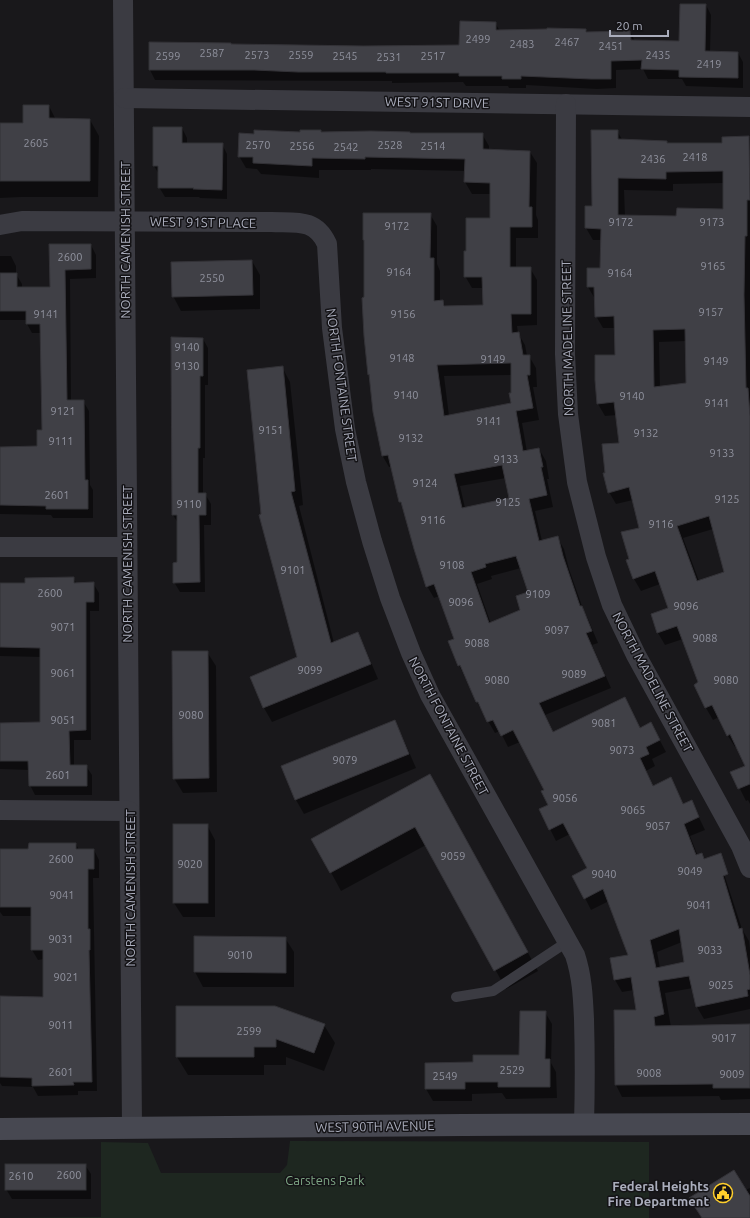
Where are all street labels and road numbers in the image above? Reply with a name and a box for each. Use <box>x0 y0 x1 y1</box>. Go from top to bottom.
street label: WEST 91ST DRIVE <box>385 94 489 110</box>
street label: NORTH CAMENISH STREET <box>118 161 132 319</box>
street label: WEST 91ST PLACE <box>150 214 256 230</box>
street label: NORTH MADELINE STREET <box>559 260 575 416</box>
street label: NORTH FONTAINE STREET <box>324 307 360 463</box>
street label: NORTH CAMENISH STREET <box>120 485 134 643</box>
street label: NORTH MADELINE STREET <box>610 610 696 754</box>
street label: NORTH FONTAINE STREET <box>407 654 491 798</box>
street label: NORTH CAMENISH STREET <box>123 809 137 967</box>
street label: WEST 90TH AVENUE <box>315 1118 435 1134</box>

